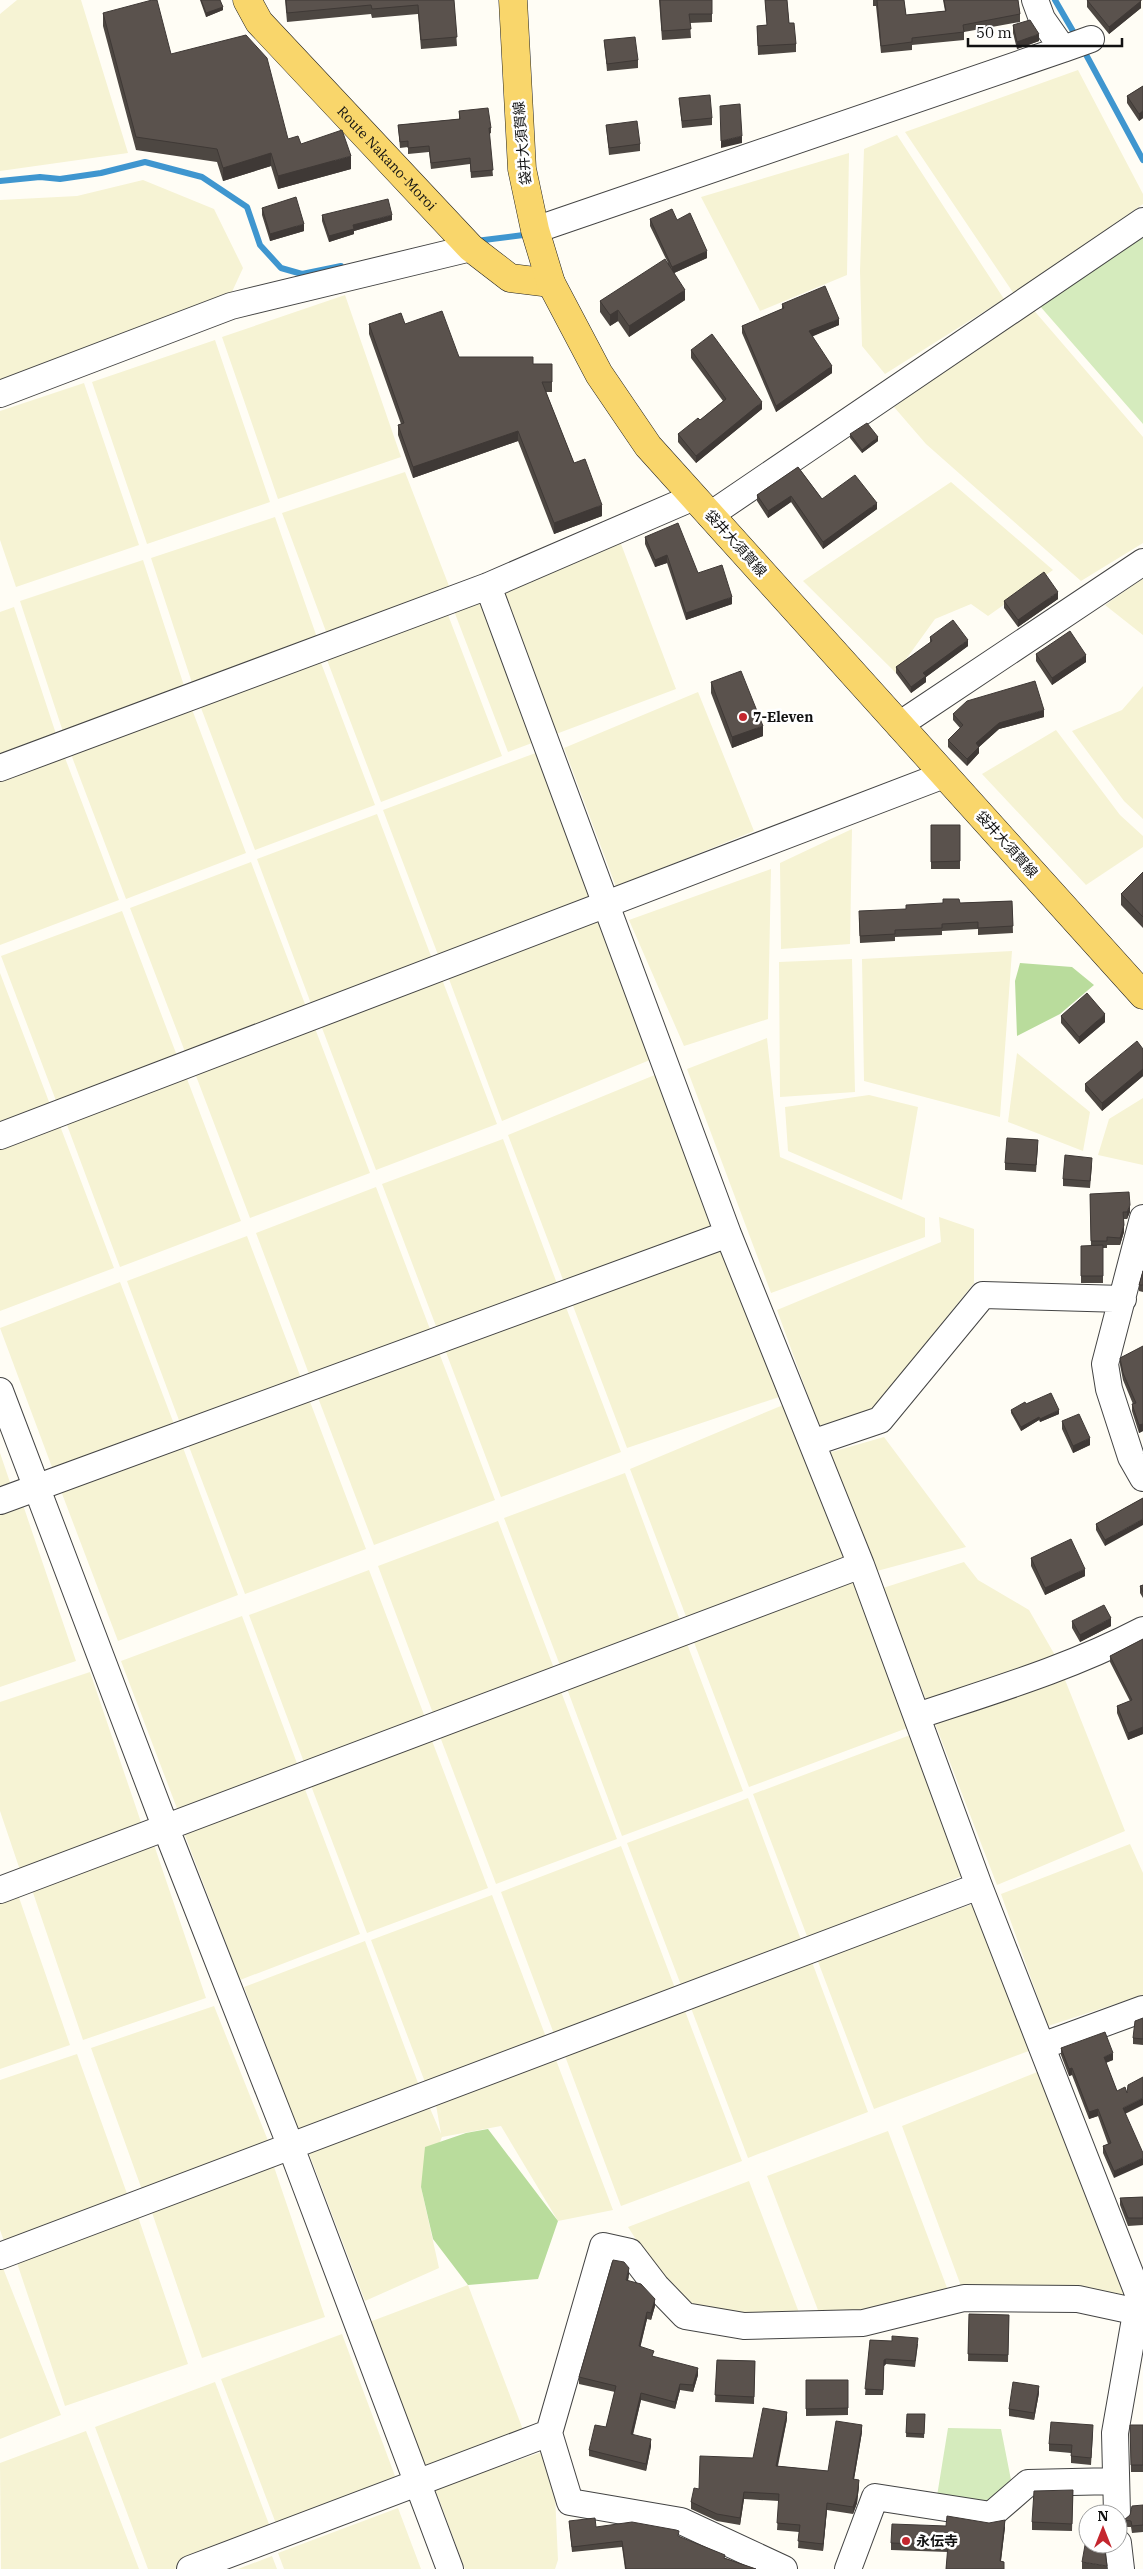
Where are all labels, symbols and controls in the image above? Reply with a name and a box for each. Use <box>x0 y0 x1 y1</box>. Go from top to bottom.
scale bar <box>968 15 1122 47</box>
text: 50 m <box>976 23 1012 42</box>
street label: 袋井大須賀線 <box>509 100 535 186</box>
street label: Route Nakano-Moroi <box>333 102 440 215</box>
street label: 袋井大須賀線 <box>701 506 771 580</box>
place label: 7-Eleven <box>753 708 813 726</box>
marker: 7-Eleven <box>737 711 749 723</box>
street label: 袋井大須賀線 <box>972 807 1042 881</box>
north arrow <box>1078 2504 1128 2554</box>
text: N <box>1097 2507 1109 2525</box>
place label: 永伝寺 <box>916 2532 958 2550</box>
marker: 永伝寺 <box>900 2535 912 2547</box>

